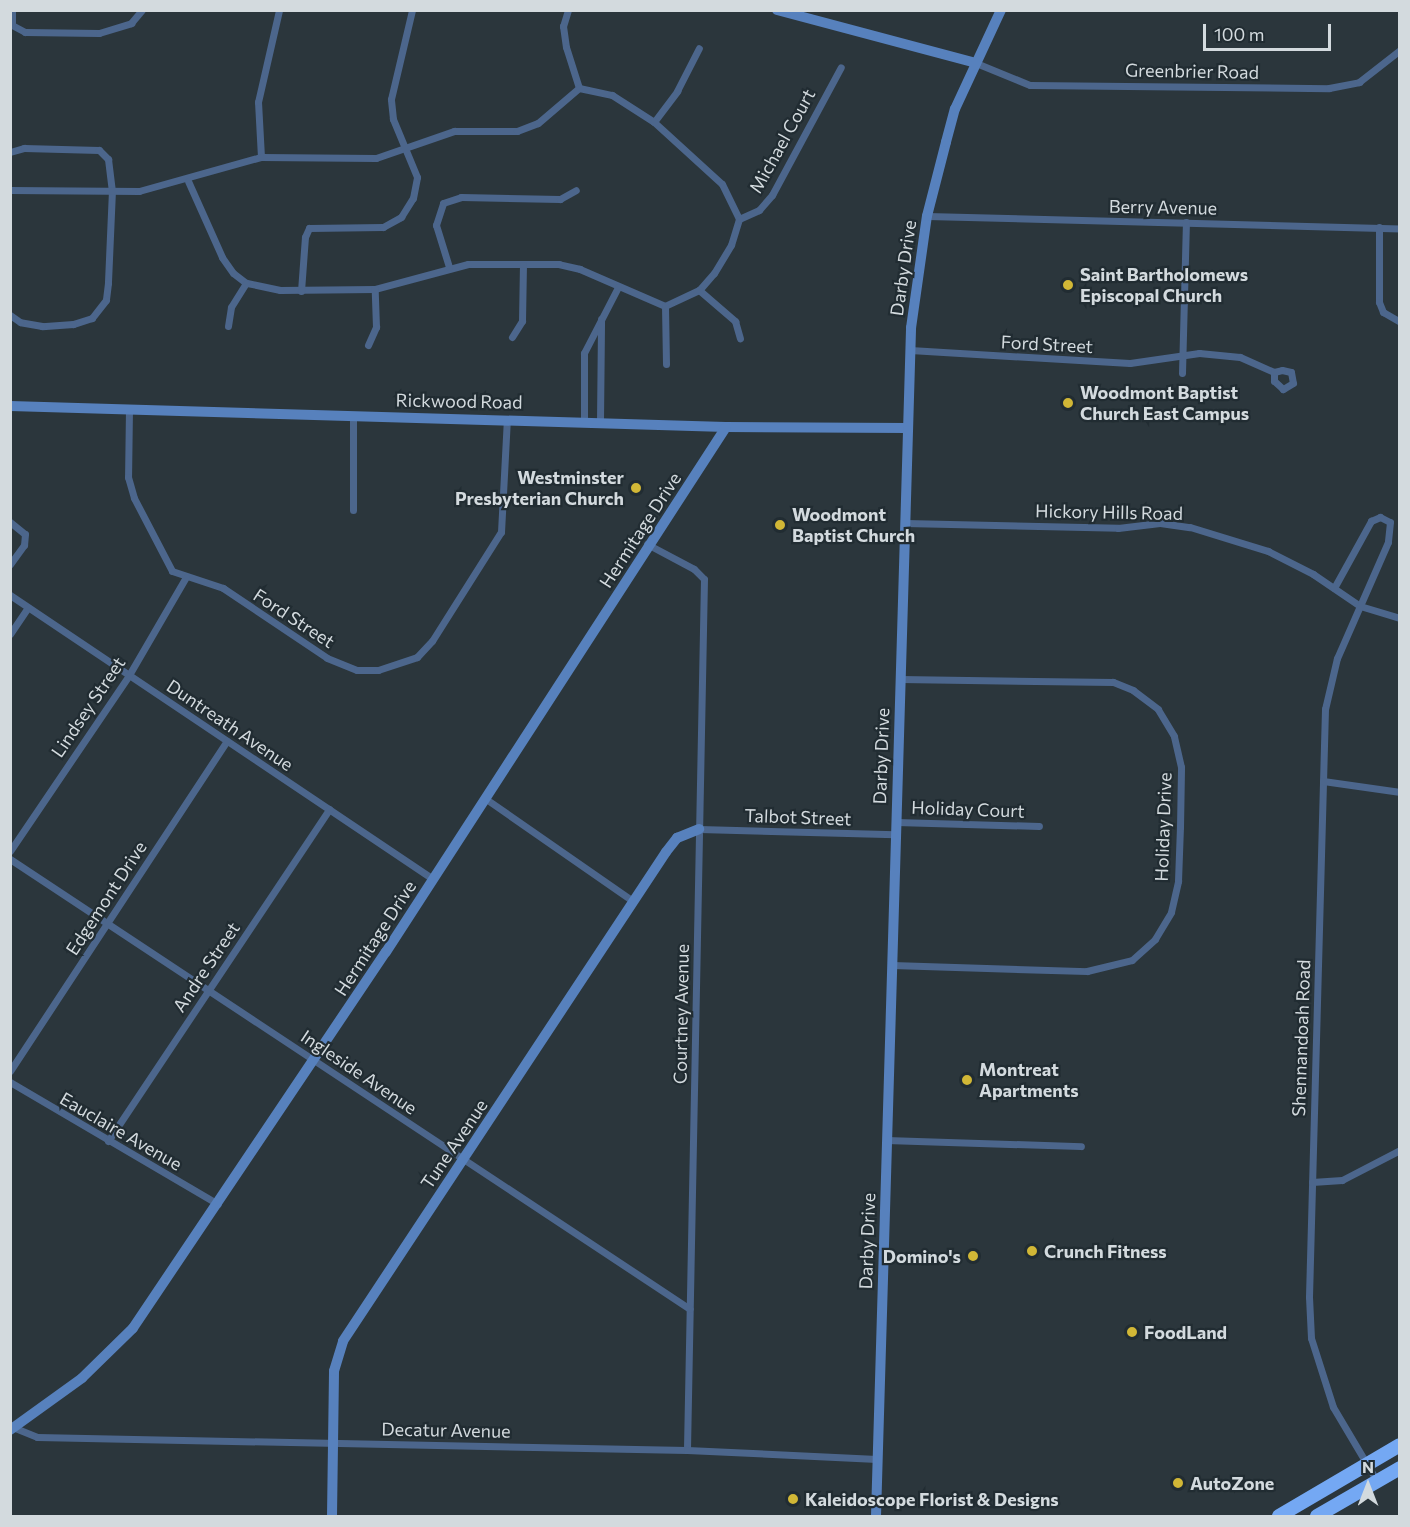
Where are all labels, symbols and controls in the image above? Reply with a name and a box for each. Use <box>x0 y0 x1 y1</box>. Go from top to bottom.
scale bar <box>1206 12 1334 50</box>
text: 100 m <box>1214 23 1264 45</box>
street label: Greenbrier Road <box>1125 59 1259 83</box>
street label: Michael Court <box>745 85 819 197</box>
street label: Berry Avenue <box>1109 195 1217 219</box>
street label: Darby Drive <box>886 219 920 317</box>
place label: Saint Bartholomews Episcopal Church <box>1080 264 1248 306</box>
marker: Saint Bartholomews Episcopal Church <box>1061 278 1075 292</box>
street label: Ford Street <box>1000 331 1094 357</box>
place label: Woodmont Baptist Church East Campus <box>1080 382 1249 424</box>
street label: Rickwood Road <box>395 389 523 413</box>
marker: Woodmont Baptist Church East Campus <box>1061 396 1075 410</box>
place label: Westminster Presbyterian Church <box>455 467 624 510</box>
street label: Hermitage Drive <box>595 468 685 592</box>
marker: Westminster Presbyterian Church <box>629 481 643 495</box>
street label: Hickory Hills Road <box>1035 500 1183 524</box>
place label: Woodmont Baptist Church <box>792 504 915 546</box>
marker: Woodmont Baptist Church <box>773 518 787 532</box>
street label: Ford Street <box>249 584 339 652</box>
street label: Lindsey Street <box>46 653 130 761</box>
street label: Duntreath Avenue <box>163 675 297 775</box>
street label: Darby Drive <box>869 707 893 805</box>
street label: Holiday Drive <box>1150 772 1176 882</box>
street label: Holiday Court <box>911 796 1025 822</box>
street label: Talbot Street <box>744 804 852 830</box>
street label: Edgemont Drive <box>61 837 151 959</box>
street label: Hermitage Drive <box>330 876 420 1000</box>
street label: Andre Street <box>168 918 244 1016</box>
street label: Courtney Avenue <box>669 944 693 1084</box>
street label: Shennandoah Road <box>1287 959 1315 1117</box>
street label: Ingleside Avenue <box>297 1025 421 1119</box>
place label: Montreat Apartments <box>979 1059 1079 1102</box>
marker: Montreat Apartments <box>960 1073 974 1087</box>
street label: Eauclaire Avenue <box>56 1087 186 1175</box>
street label: Tune Avenue <box>416 1095 492 1193</box>
street label: Darby Drive <box>855 1192 879 1290</box>
place label: Crunch Fitness <box>1044 1240 1167 1262</box>
marker: Crunch Fitness <box>1025 1244 1039 1258</box>
place label: Domino's <box>883 1245 961 1267</box>
marker: Domino's <box>966 1249 980 1263</box>
place label: FoodLand <box>1144 1321 1227 1343</box>
marker: FoodLand <box>1125 1325 1139 1339</box>
street label: Decatur Avenue <box>381 1418 511 1442</box>
north arrow <box>1338 1455 1398 1515</box>
text: N <box>1362 1457 1374 1476</box>
place label: AutoZone <box>1190 1472 1274 1494</box>
marker: AutoZone <box>1171 1476 1185 1490</box>
place label: Kaleidoscope Florist & Designs <box>805 1488 1059 1510</box>
marker: Kaleidoscope Florist & Designs <box>786 1492 800 1506</box>

